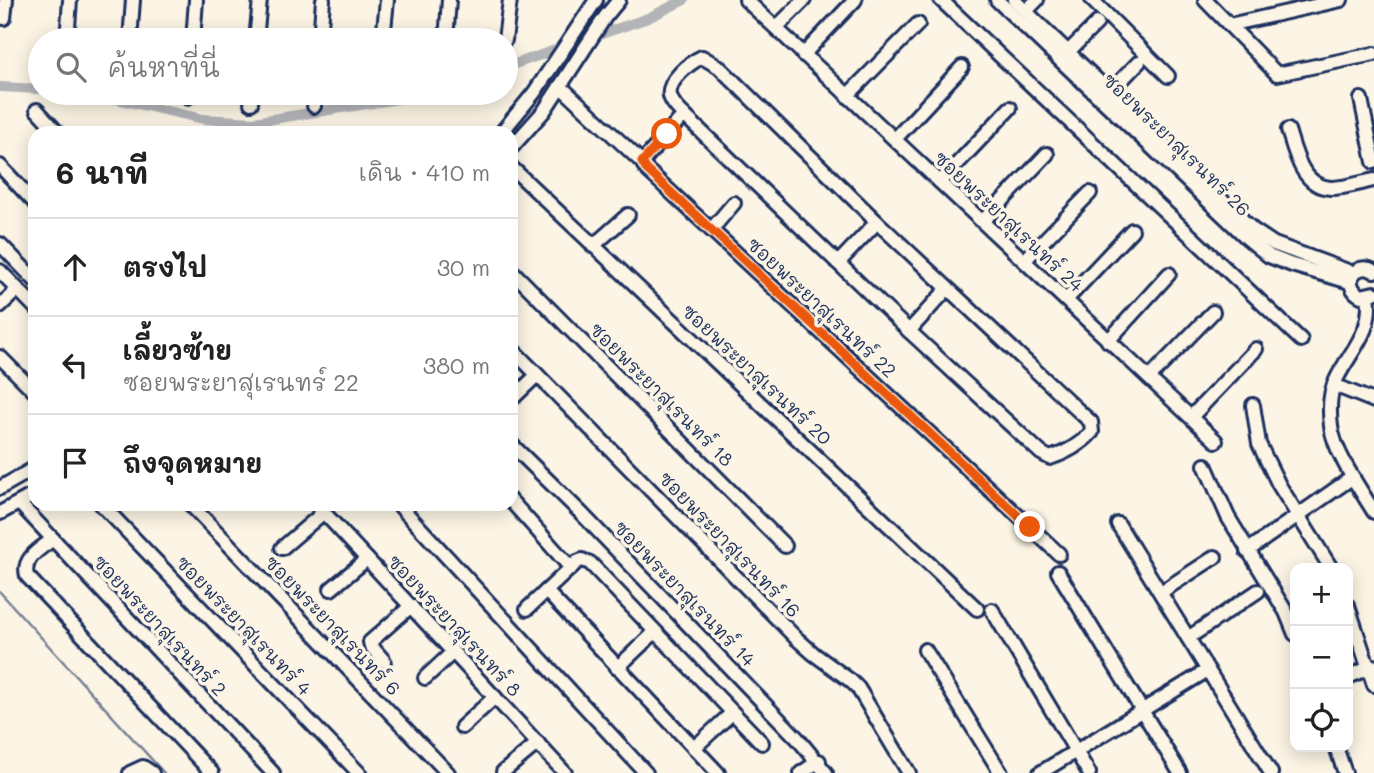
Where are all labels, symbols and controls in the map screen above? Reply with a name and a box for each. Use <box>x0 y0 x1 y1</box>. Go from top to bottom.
search box <box>28 28 518 105</box>
icon: search <box>52 48 90 86</box>
text: ค้นหาที่นี่ <box>108 50 220 84</box>
street label: ซอยพระยาสุเรนทร์ 26 <box>1097 67 1256 222</box>
route start <box>651 118 682 149</box>
street label: ซอยพระยาสุเรนทร์ 24 <box>928 145 1089 298</box>
text: 6 นาที <box>56 152 148 192</box>
text: เดิน · 410 m <box>359 157 490 187</box>
street label: ซอยพระยาสุเรนทร์ 22 <box>741 231 902 384</box>
icon: ahead <box>56 248 94 286</box>
text: ตรงไป <box>123 250 207 284</box>
text: 30 m <box>437 252 490 282</box>
street label: ซอยพระยาสุเรนทร์ 20 <box>675 298 837 452</box>
street label: ซอยพระยาสุเรนทร์ 18 <box>583 317 739 473</box>
text: เลี้ยวซ้าย <box>123 333 232 367</box>
icon: left <box>56 346 94 384</box>
text: 380 m <box>423 350 490 380</box>
text: ซอยพระยาสุเรนทร์ 22 <box>123 367 359 397</box>
icon: arrive <box>56 444 94 482</box>
text: ถึงจุดหมาย <box>123 446 262 480</box>
street label: ซอยพระยาสุเรนทร์ 16 <box>652 466 806 624</box>
route end <box>1014 511 1045 542</box>
street label: ซอยพระยาสุเรนทร์ 14 <box>607 515 761 673</box>
street label: ซอยพระยาสุเรนทร์ 2 <box>87 549 232 702</box>
street label: ซอยพระยาสุเรนทร์ 8 <box>381 549 527 703</box>
street label: ซอยพระยาสุเรนทร์ 4 <box>169 550 317 702</box>
street label: ซอยพระยาสุเรนทร์ 6 <box>258 550 406 702</box>
map controls <box>1290 563 1353 752</box>
button: + <box>1290 563 1353 626</box>
button: − <box>1290 626 1353 689</box>
button: locate <box>1290 689 1353 752</box>

